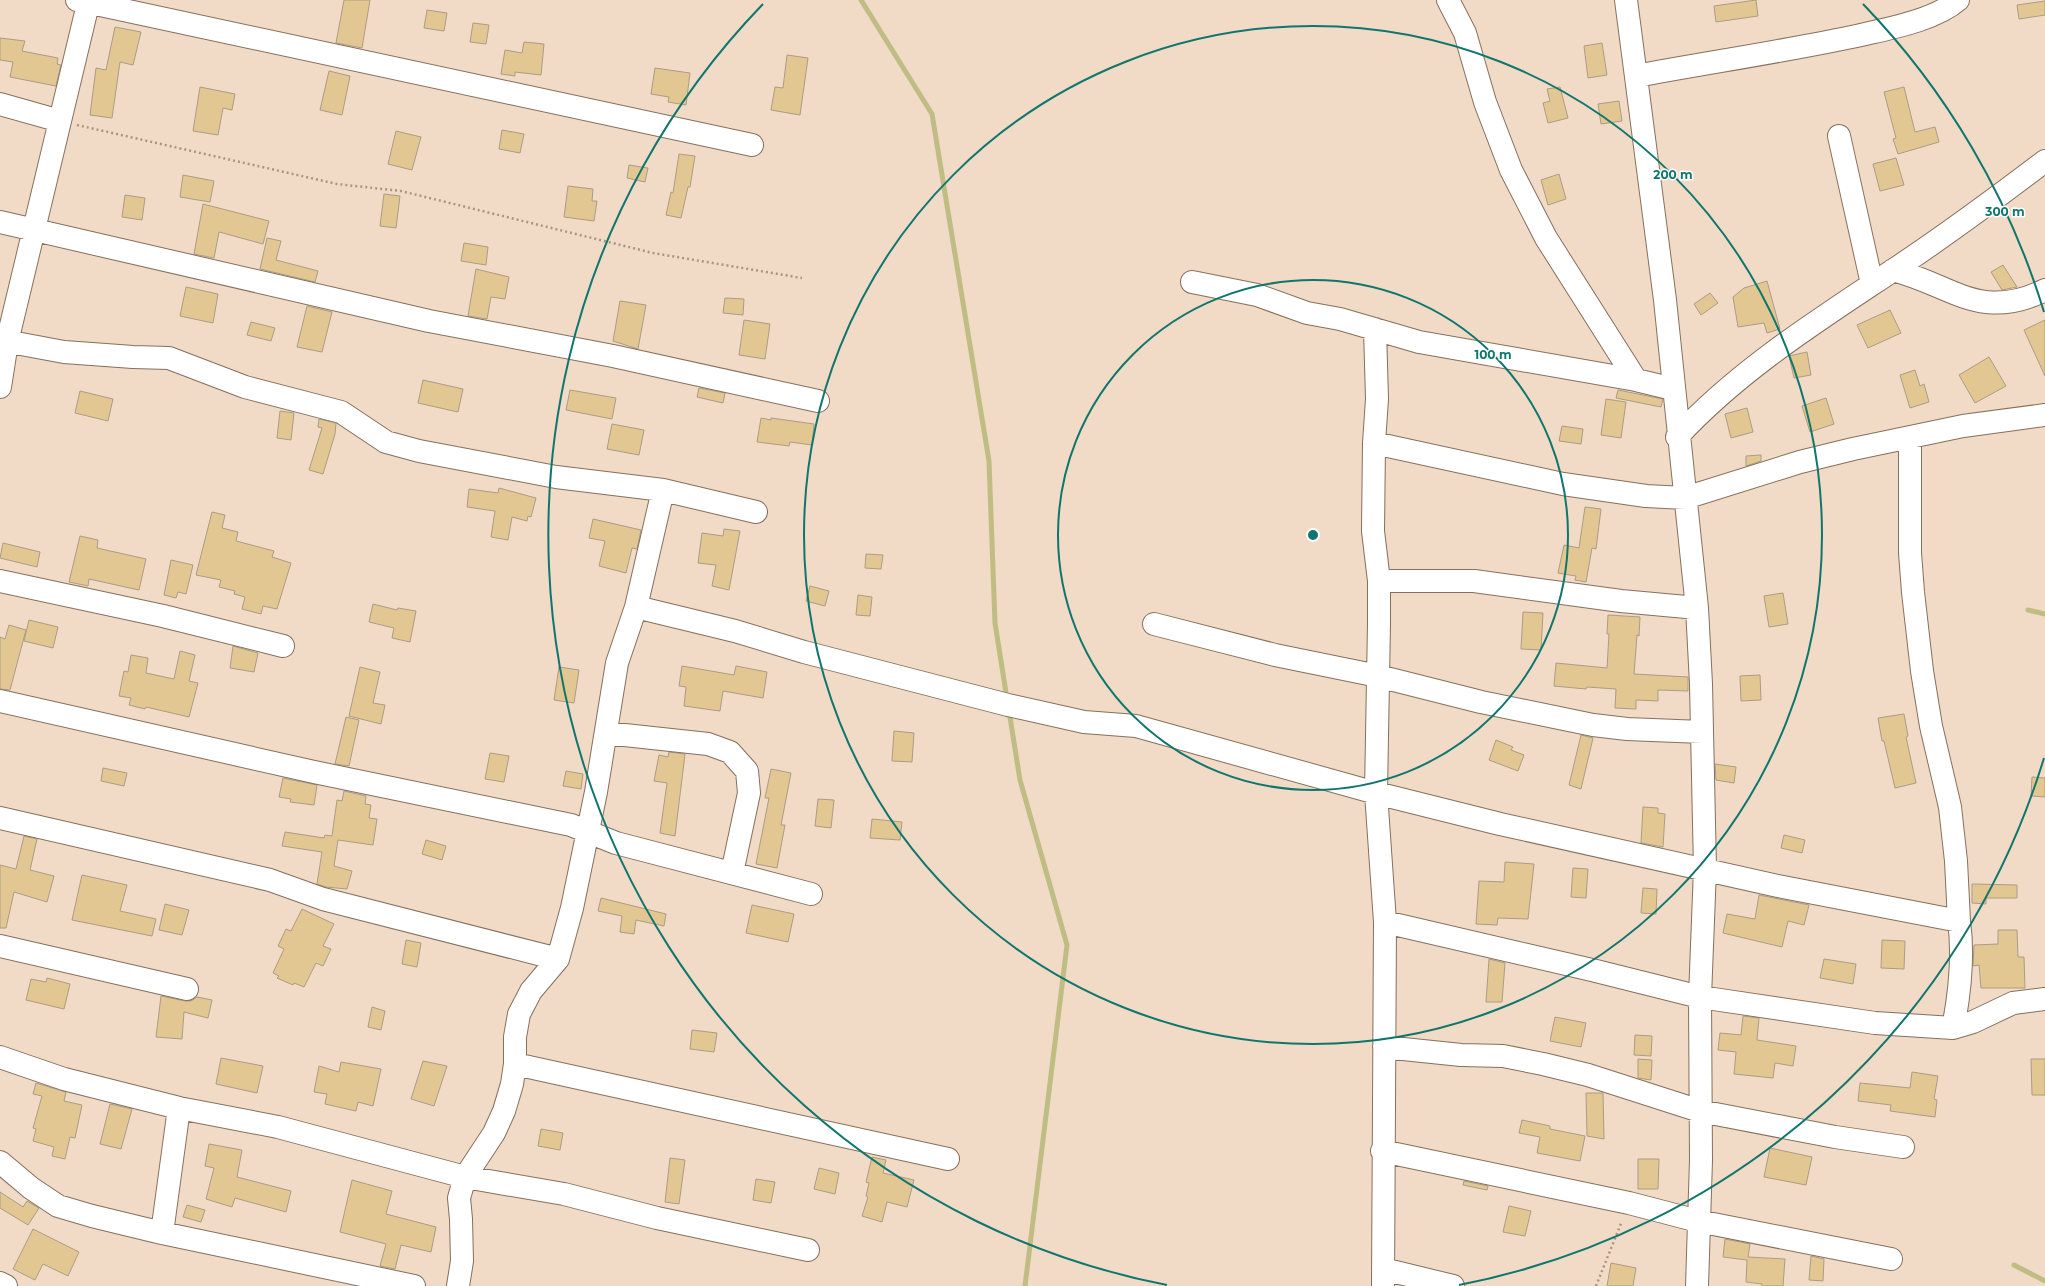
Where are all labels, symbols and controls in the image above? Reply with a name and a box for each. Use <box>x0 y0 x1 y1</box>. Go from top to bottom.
text: 200 m <box>1653 167 1693 182</box>
text: 300 m <box>1984 204 2025 219</box>
text: 100 m <box>1475 347 1511 362</box>
centre of rings <box>1306 528 1320 542</box>

